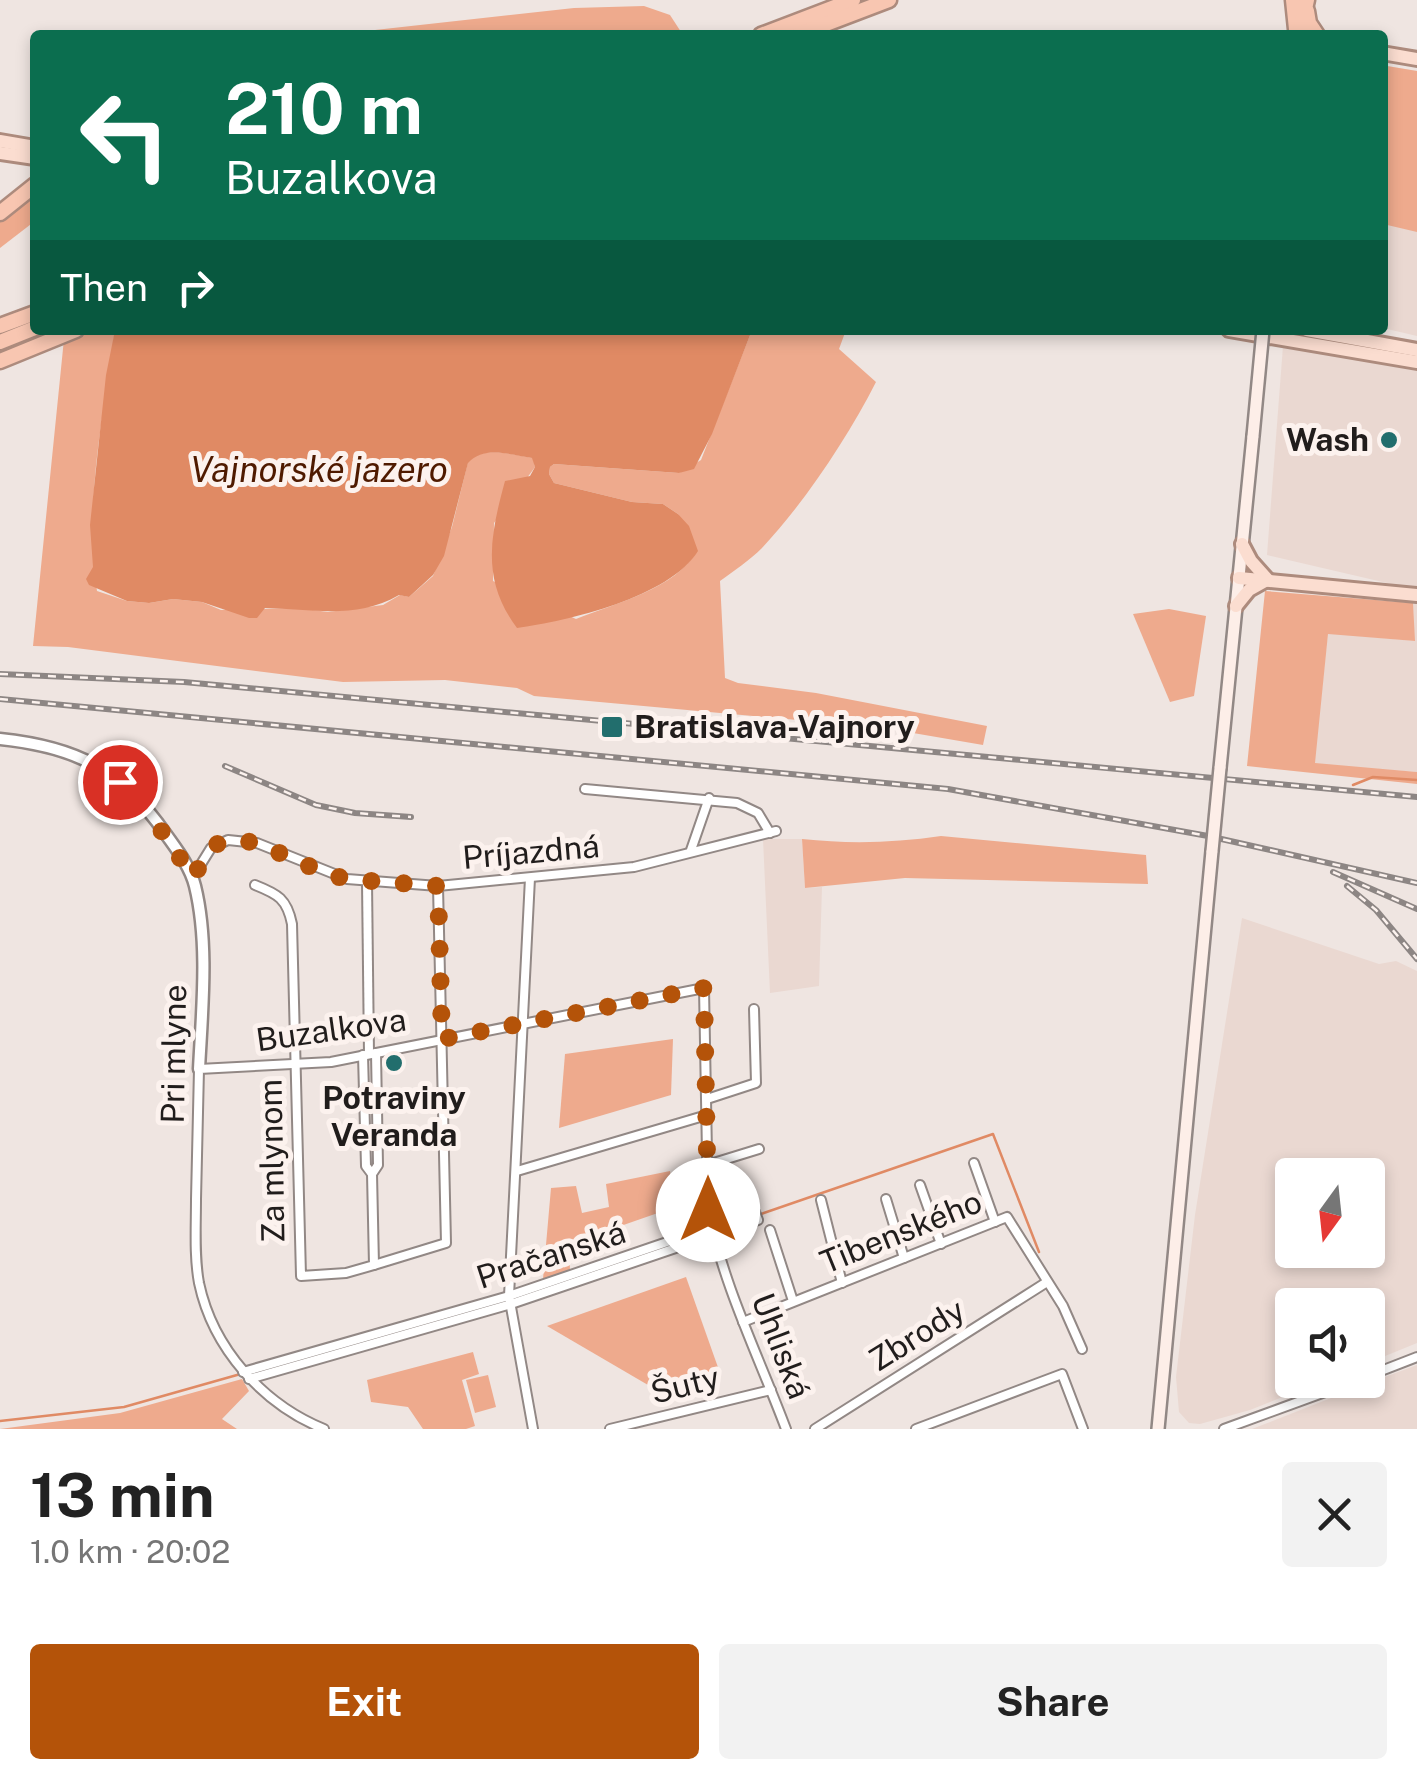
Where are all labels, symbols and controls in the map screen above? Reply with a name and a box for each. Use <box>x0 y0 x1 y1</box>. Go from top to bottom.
text: 210 m <box>225 67 423 150</box>
icon: left <box>60 70 190 200</box>
text: Buzalkova <box>225 151 438 204</box>
icon: right <box>168 260 223 315</box>
text: Then <box>60 265 148 310</box>
place label: Wash <box>1286 421 1369 458</box>
marker: Wash <box>1378 429 1400 451</box>
water label: Vajnorské jazero <box>190 449 448 490</box>
place label: Bratislava-Vajnory <box>634 708 915 745</box>
marker: Bratislava-Vajnory <box>599 714 625 740</box>
pin <box>78 740 163 825</box>
icon: arrive <box>93 755 148 810</box>
street label: Príjazdná <box>461 827 601 876</box>
street label: Pri mlyne <box>154 984 193 1124</box>
street label: Buzalkova <box>253 1001 408 1058</box>
marker: Potraviny Veranda <box>383 1052 405 1074</box>
street label: Za mlynom <box>252 1079 291 1243</box>
place label: Potraviny Veranda <box>322 1079 466 1153</box>
position arrow <box>656 1158 760 1262</box>
north arrow <box>1275 1158 1385 1268</box>
map controls <box>1275 1158 1385 1398</box>
street label: Tibenského <box>815 1182 987 1281</box>
street label: Pračanská <box>472 1213 630 1296</box>
street label: Uhliská <box>745 1288 818 1404</box>
button: sound <box>1275 1288 1385 1398</box>
street label: Zbrody <box>862 1291 971 1378</box>
street label: Šuty <box>647 1358 723 1411</box>
text: 13 min <box>30 1460 215 1531</box>
button: close <box>1282 1462 1387 1567</box>
text: 1.0 km · 20:02 <box>30 1533 230 1570</box>
button: Exit <box>30 1644 699 1759</box>
button: Share <box>719 1644 1387 1759</box>

